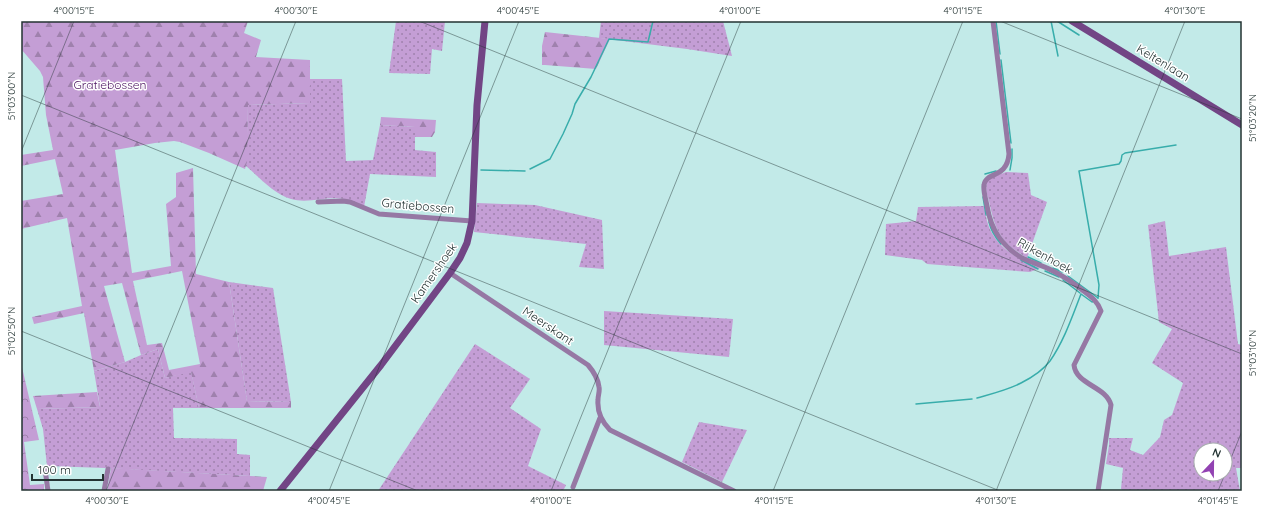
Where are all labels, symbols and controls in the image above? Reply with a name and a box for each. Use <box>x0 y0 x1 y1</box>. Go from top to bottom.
text: 4°00'15"E <box>53 4 95 17</box>
text: 4°00'30"E <box>274 4 318 17</box>
text: 4°00'45"E <box>497 4 540 17</box>
text: 4°01'00"E <box>719 4 761 17</box>
text: 4°01'15"E <box>944 4 983 17</box>
text: 4°01'30"E <box>1165 4 1206 17</box>
street label: Keltenlaan <box>1134 41 1193 84</box>
text: 51°03'00"N <box>5 72 18 120</box>
park label: Gratiebossen <box>74 77 147 92</box>
text: 51°03'20"N <box>1246 94 1259 142</box>
street label: Gratiebossen <box>381 195 455 216</box>
street label: Rijkenhoek <box>1015 234 1076 277</box>
street label: Kamershoek <box>407 239 460 306</box>
street label: Meerskant <box>520 303 577 348</box>
text: 51°02'50"N <box>5 307 18 355</box>
text: 51°03'10"N <box>1246 330 1259 376</box>
north arrow <box>1193 442 1233 482</box>
text: N <box>1210 445 1223 461</box>
scale bar <box>32 456 103 482</box>
text: 100 m <box>38 462 71 477</box>
text: 4°00'30"E <box>85 494 129 507</box>
text: 4°00'45"E <box>308 494 351 507</box>
text: 4°01'00"E <box>530 494 572 507</box>
text: 4°01'15"E <box>755 494 794 507</box>
text: 4°01'30"E <box>976 494 1017 507</box>
text: 4°01'45"E <box>1198 494 1239 507</box>

